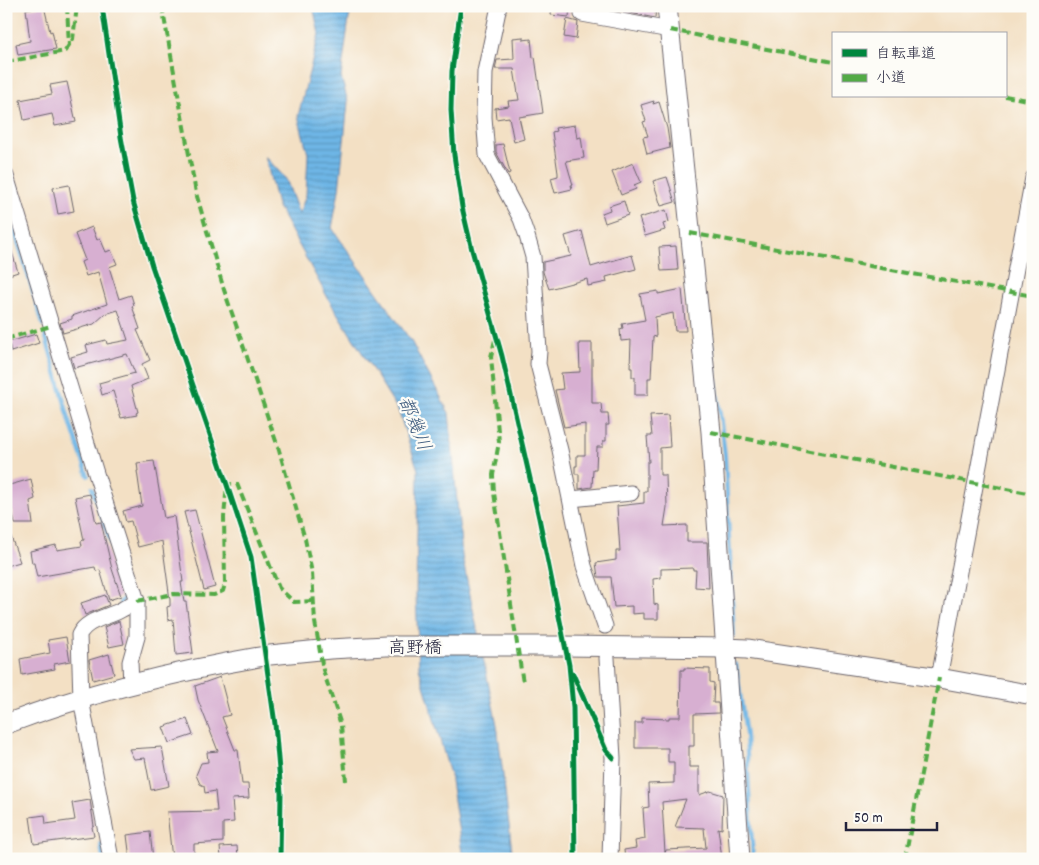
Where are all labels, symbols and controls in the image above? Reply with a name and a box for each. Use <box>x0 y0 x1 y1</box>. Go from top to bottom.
legend <box>832 32 1006 98</box>
text: 自転車道 <box>876 44 936 66</box>
text: 小道 <box>876 68 906 90</box>
water label: 都幾川 <box>390 393 436 456</box>
street label: 高野橋 <box>388 637 442 662</box>
scale bar <box>846 800 938 832</box>
text: 50 m <box>854 808 883 830</box>

